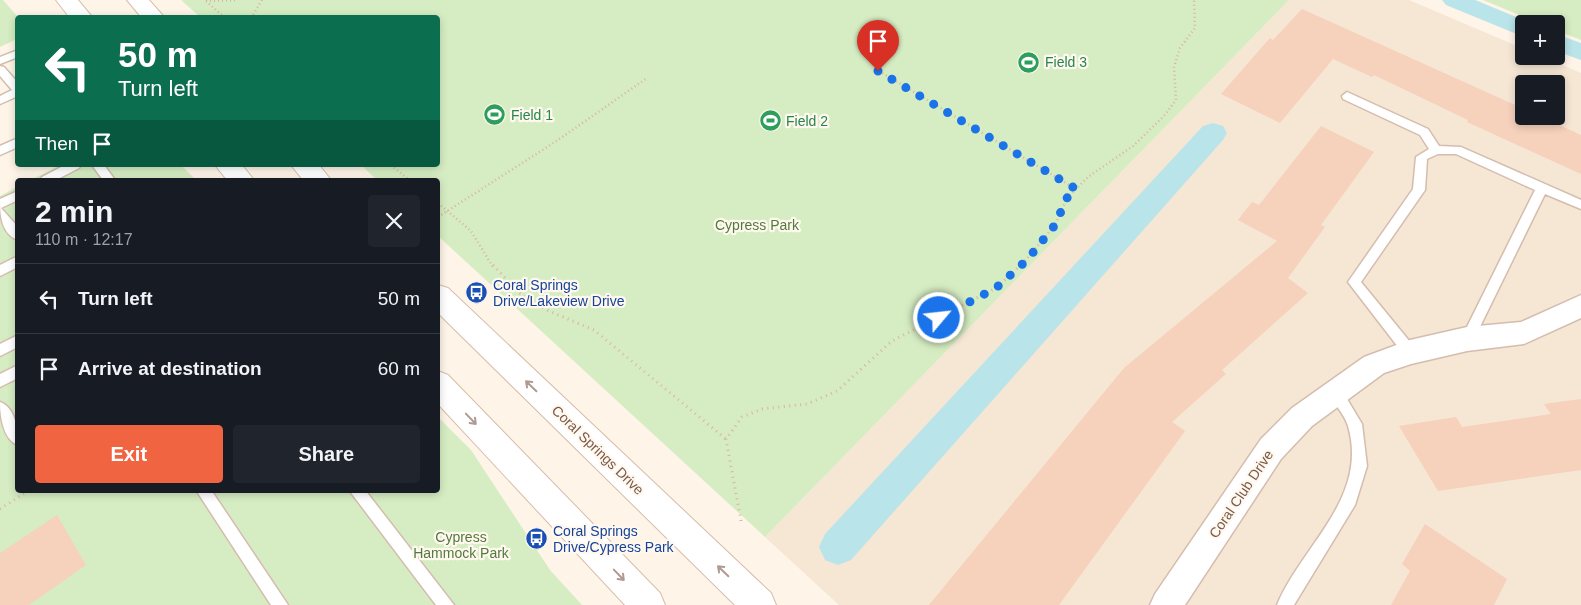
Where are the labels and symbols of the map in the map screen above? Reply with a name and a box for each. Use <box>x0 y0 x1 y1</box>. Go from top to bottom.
pin <box>857 20 899 71</box>
sports icon: Field 3 <box>1017 50 1041 74</box>
place label: Field 3 <box>1045 54 1087 70</box>
sports icon: Field 1 <box>483 103 507 127</box>
place label: Field 1 <box>511 107 553 123</box>
sports icon: Field 2 <box>758 109 782 133</box>
place label: Field 2 <box>786 113 828 129</box>
park label: Cypress Park <box>715 217 800 233</box>
place label: Coral Springs Drive/Lakeview Drive <box>493 277 625 309</box>
bus stop icon: Coral Springs Drive/Lakeview Drive <box>465 281 489 305</box>
position arrow <box>912 291 964 343</box>
one-way arrow <box>525 379 537 392</box>
street label: Coral Springs Drive <box>549 402 647 498</box>
one-way arrow <box>465 413 477 426</box>
street label: Coral Club Drive <box>1206 447 1276 541</box>
place label: Coral Springs Drive/Cypress Park <box>553 523 675 555</box>
bus stop icon: Coral Springs Drive/Cypress Park <box>525 527 549 551</box>
park label: Cypress Hammock Park <box>413 529 510 561</box>
one-way arrow <box>717 565 730 577</box>
one-way arrow <box>613 569 625 581</box>

